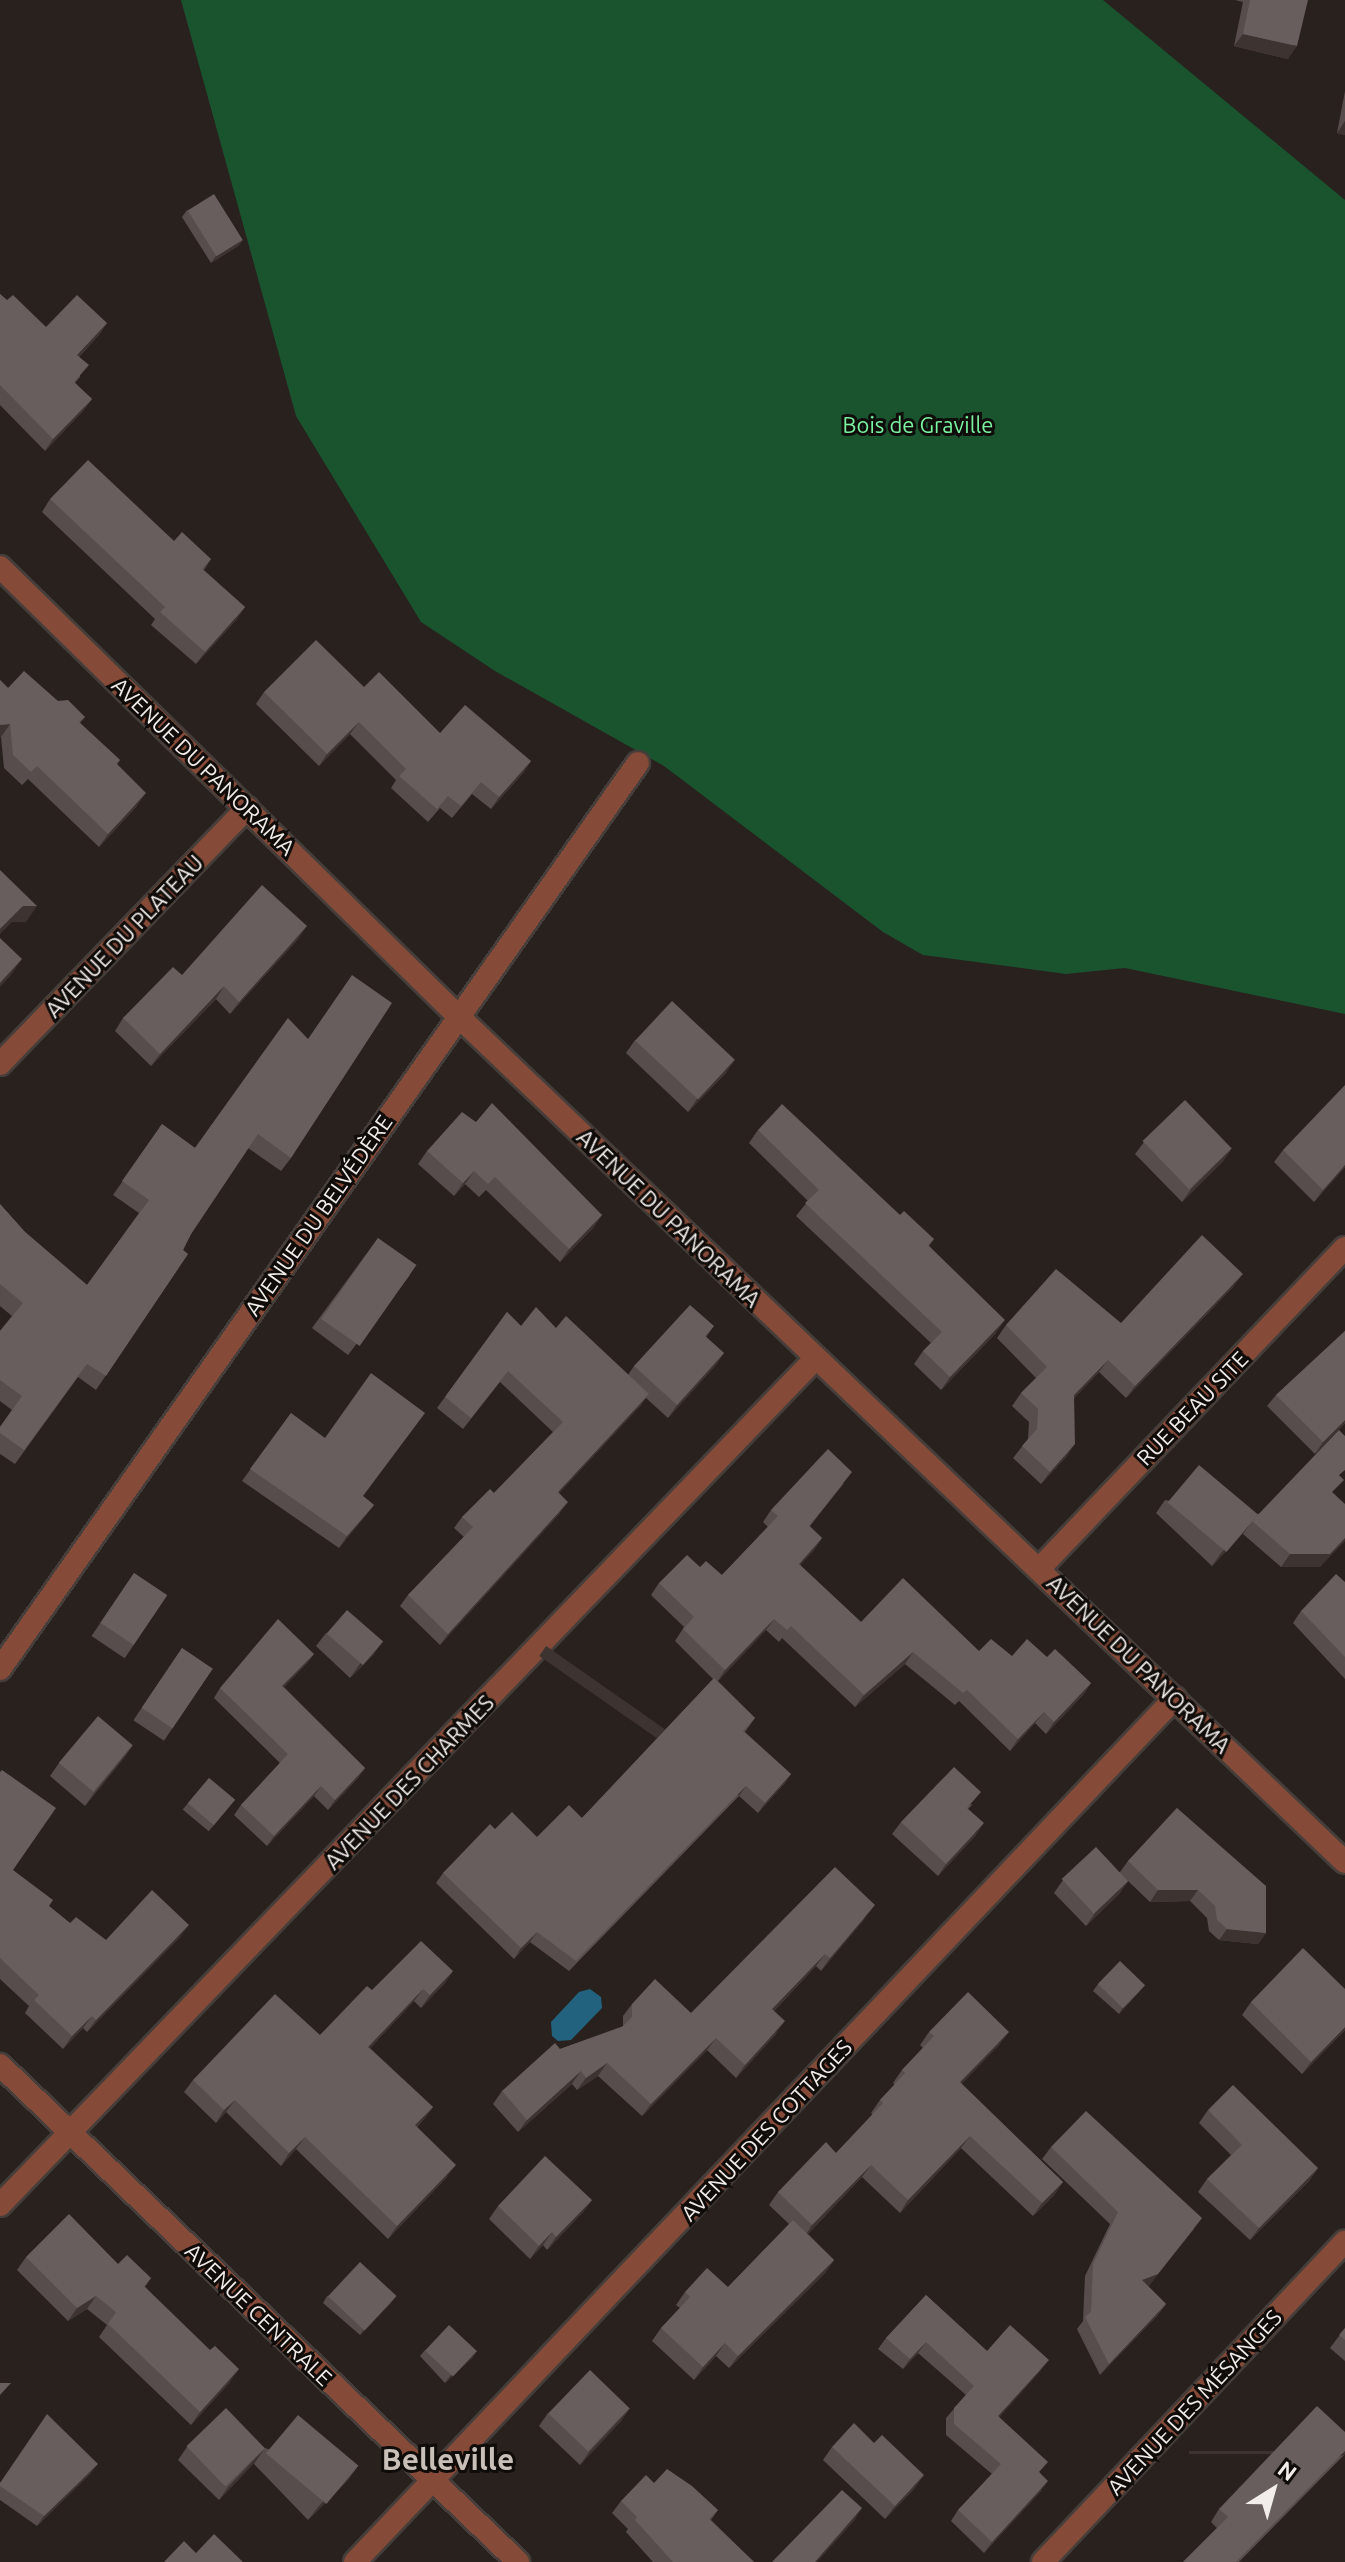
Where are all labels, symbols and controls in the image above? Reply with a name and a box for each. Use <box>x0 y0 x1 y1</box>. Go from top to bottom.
park label: Bois de Graville <box>843 412 993 438</box>
street label: AVENUE DU PANORAMA <box>107 672 301 860</box>
street label: AVENUE DU PLATEAU <box>40 849 208 1023</box>
street label: AVENUE DU BELVÉDÈRE <box>239 1110 397 1320</box>
street label: AVENUE DU PANORAMA <box>572 1124 766 1312</box>
street label: RUE BEAU SITE <box>1131 1345 1253 1471</box>
street label: AVENUE DU PANORAMA <box>1042 1570 1236 1758</box>
street label: AVENUE DES CHARMES <box>319 1689 499 1875</box>
street label: AVENUE DES COTTAGES <box>675 2034 857 2226</box>
street label: AVENUE CENTRALE <box>180 2237 338 2391</box>
street label: AVENUE DES MÉSANGES <box>1101 2304 1287 2500</box>
district label: Belleville <box>382 2441 514 2477</box>
north arrow <box>1233 2450 1313 2530</box>

